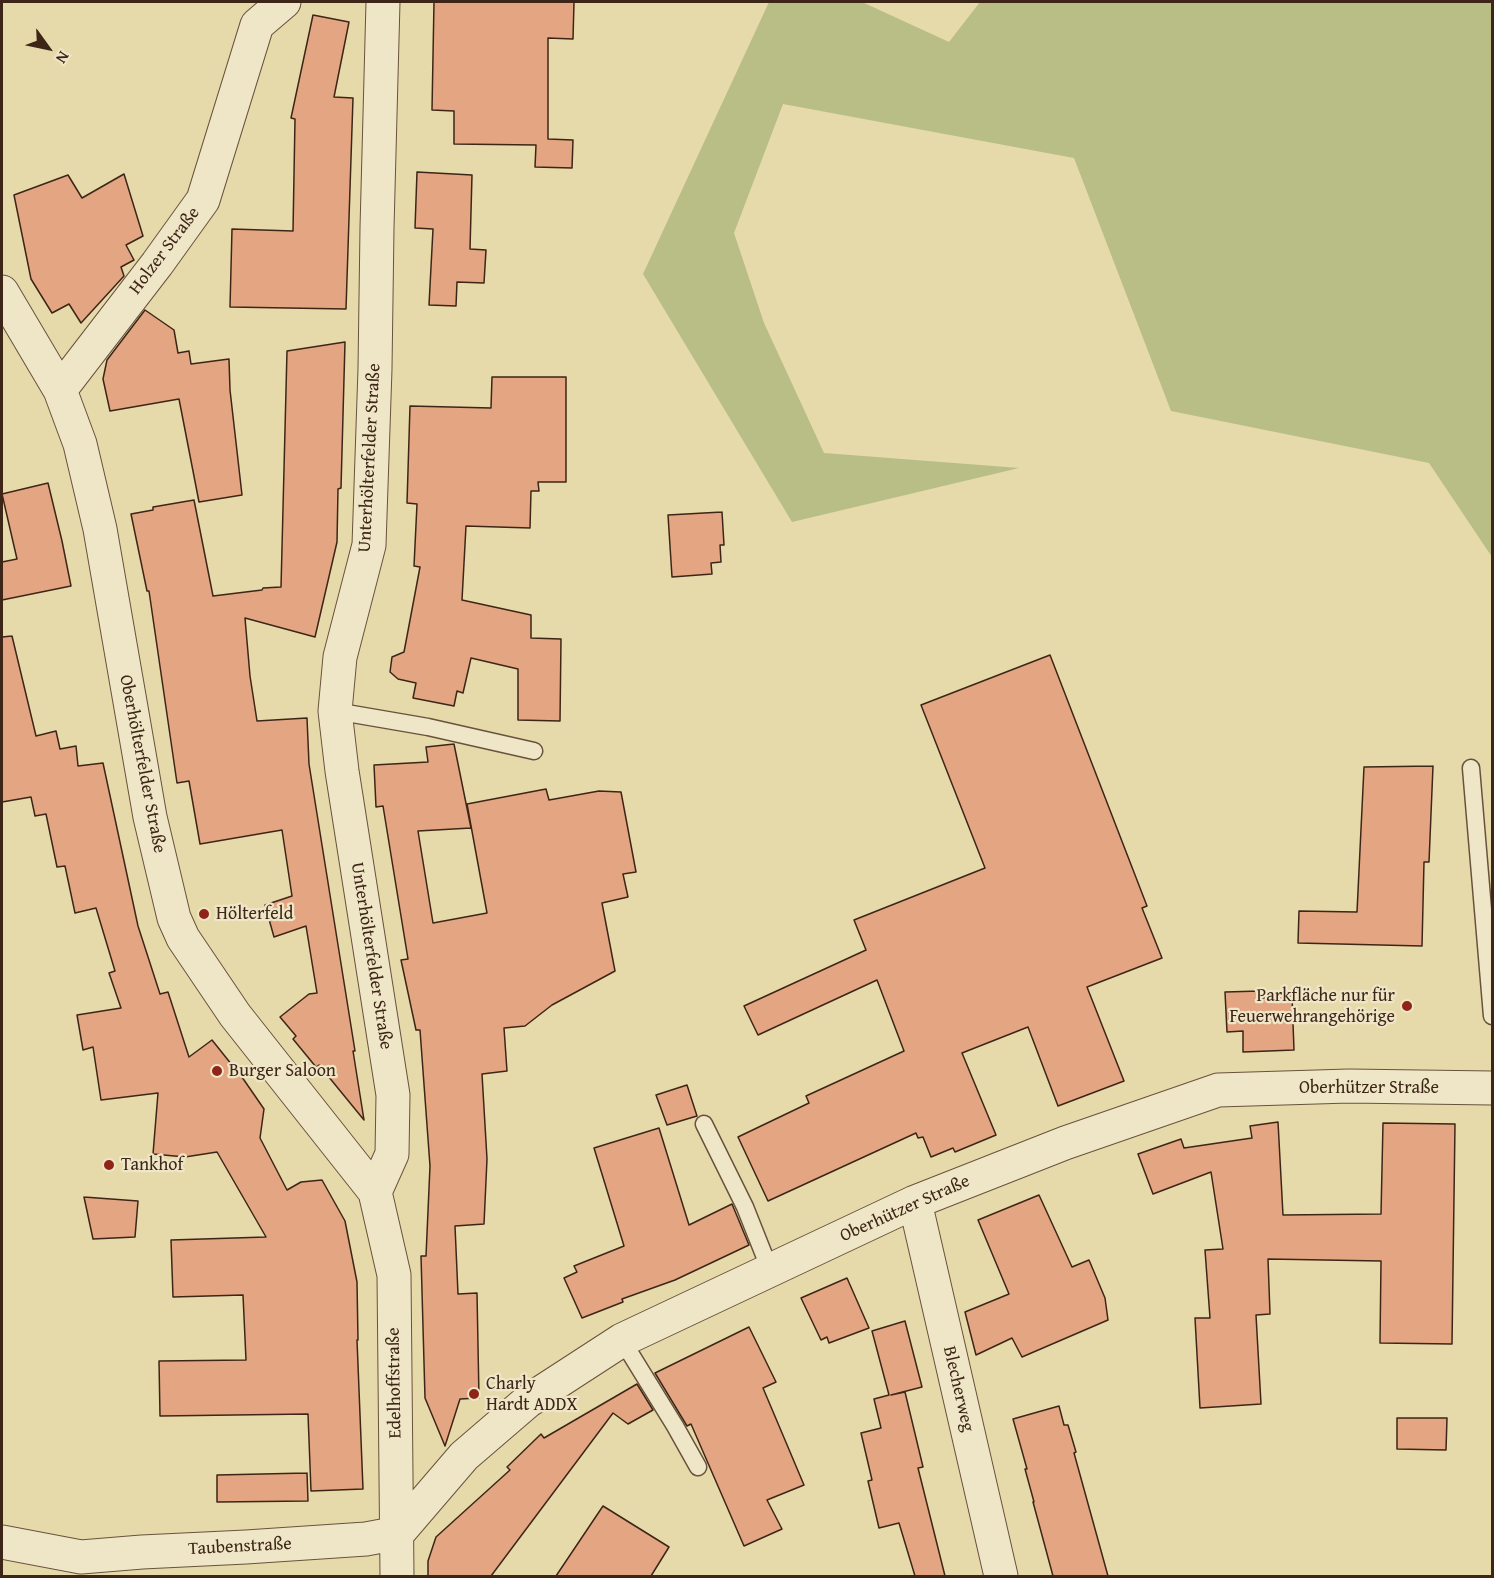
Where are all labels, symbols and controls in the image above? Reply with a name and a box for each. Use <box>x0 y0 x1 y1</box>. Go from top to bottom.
north arrow <box>18 18 78 78</box>
text: N <box>50 47 76 69</box>
street label: Holzer Straße <box>125 203 205 299</box>
street label: Unterhölterfelder Straße <box>354 363 386 553</box>
street label: Oberhölterfelder Straße <box>114 673 170 855</box>
street label: Unterhölterfelder Straße <box>346 861 396 1051</box>
place label: Hölterfeld <box>216 903 293 925</box>
marker: Hölterfeld <box>197 907 211 921</box>
place label: Parkfläche nur für Feuerwehrangehörige <box>1229 985 1395 1028</box>
marker: Parkfläche nur für Feuerwehrangehörige <box>1400 999 1414 1013</box>
place label: Burger Saloon <box>229 1060 336 1082</box>
marker: Burger Saloon <box>210 1064 224 1078</box>
street label: Oberhützer Straße <box>1299 1077 1439 1099</box>
place label: Tankhof <box>121 1154 183 1176</box>
marker: Tankhof <box>102 1158 116 1172</box>
street label: Oberhützer Straße <box>837 1171 973 1247</box>
street label: Edelhoffstraße <box>383 1327 407 1439</box>
street label: Blecherweg <box>938 1344 978 1434</box>
place label: Charly Hardt ADDX <box>486 1373 578 1416</box>
marker: Charly Hardt ADDX <box>467 1387 481 1401</box>
street label: Taubenstraße <box>188 1533 292 1561</box>

